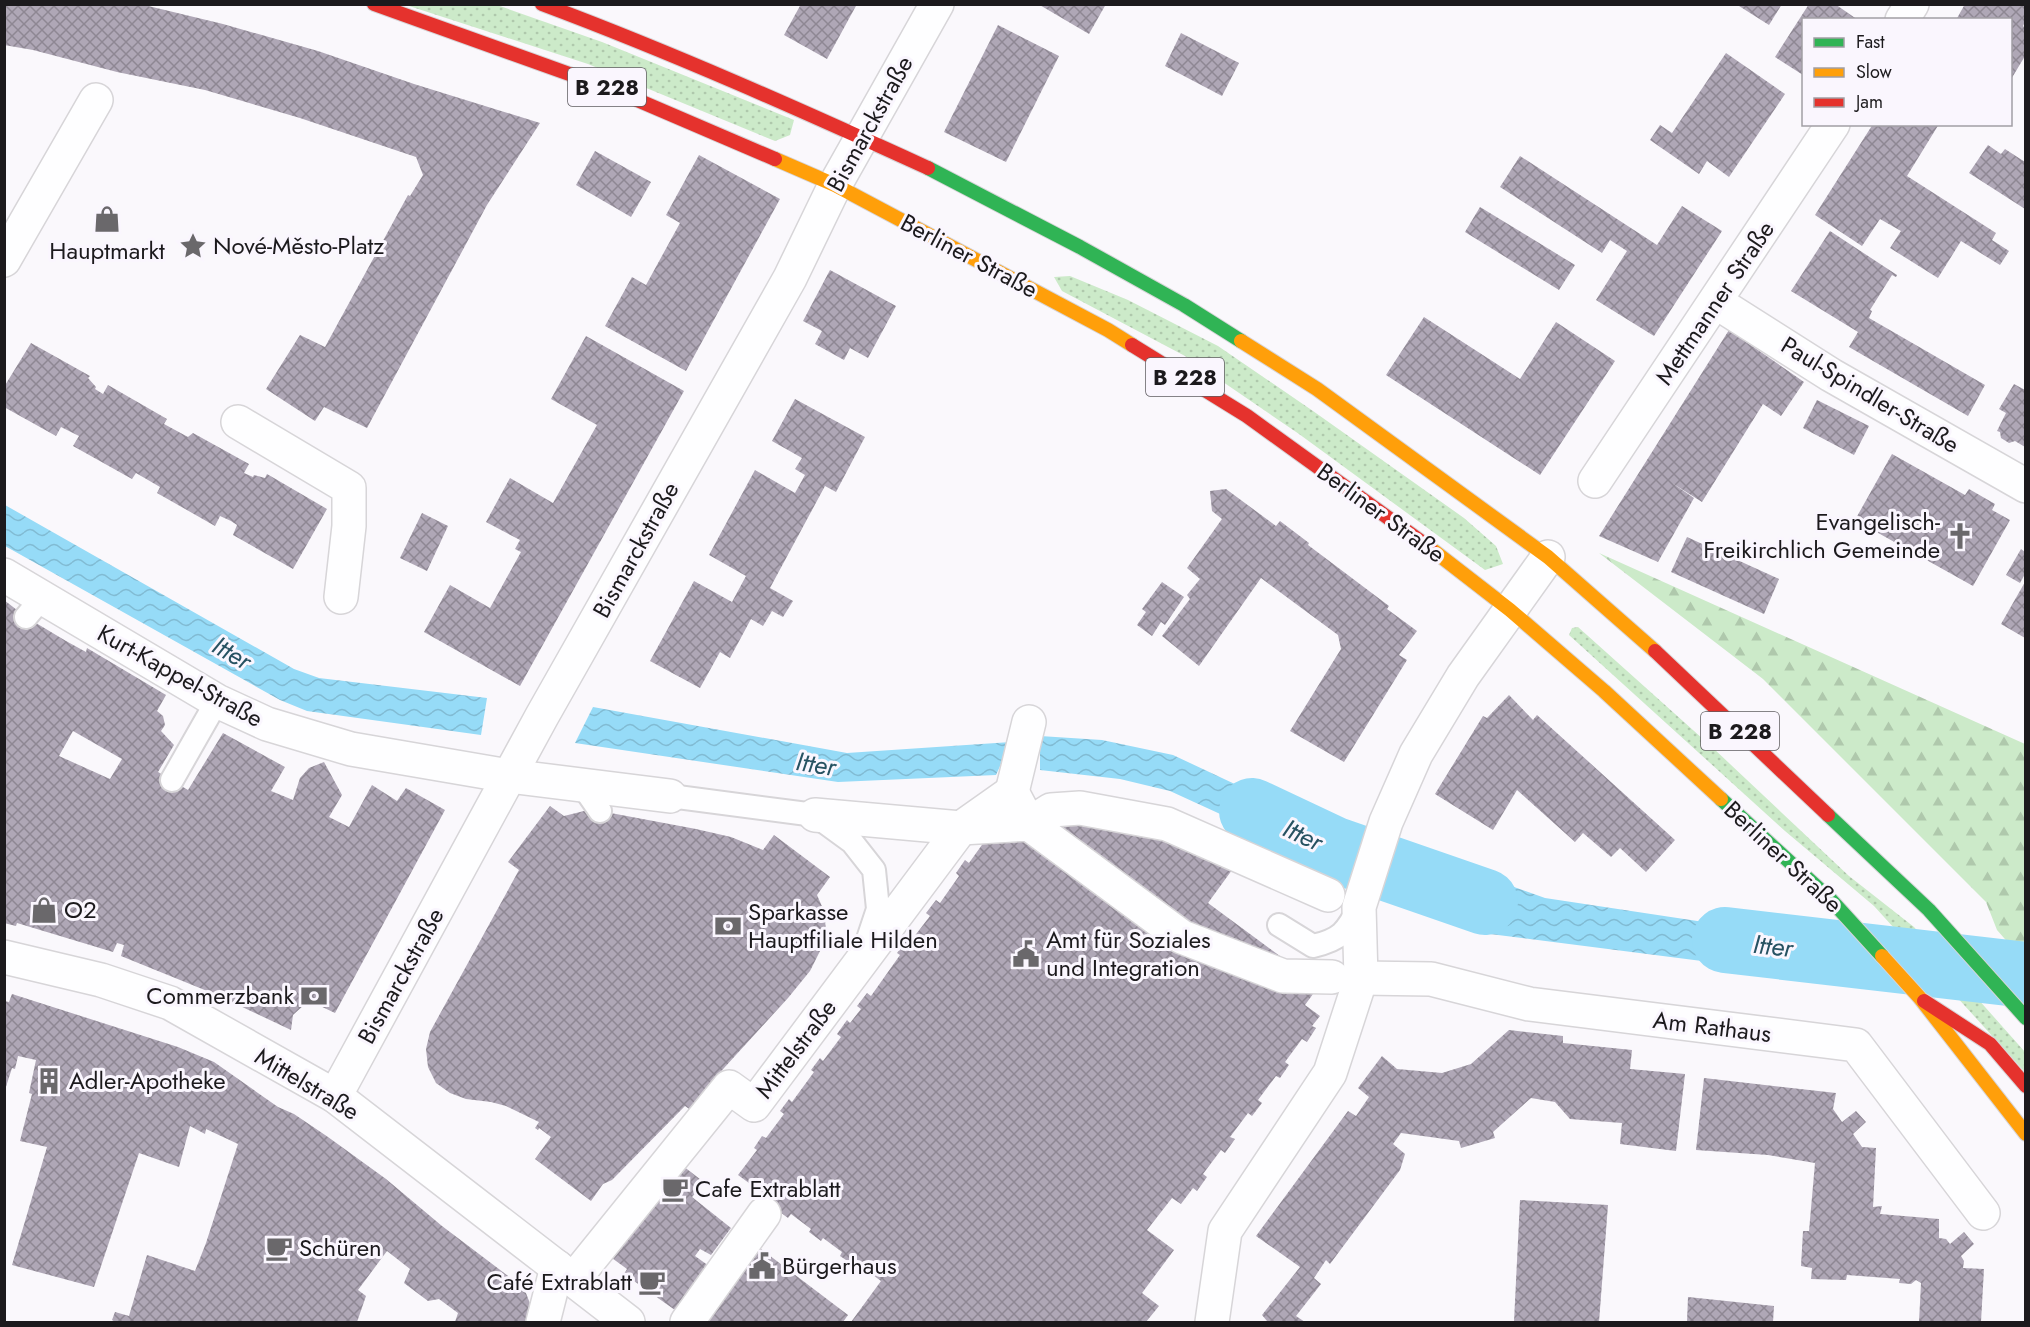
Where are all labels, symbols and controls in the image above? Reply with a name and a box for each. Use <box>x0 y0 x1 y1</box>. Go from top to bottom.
legend <box>1802 18 2012 126</box>
text: Fast <box>1856 29 1885 55</box>
street label: Bismarckstraße <box>818 49 921 198</box>
text: Slow <box>1856 59 1893 85</box>
road number: B 228 <box>568 68 646 106</box>
text: Jam <box>1854 89 1883 115</box>
shop icon: Hauptmarkt <box>92 204 122 234</box>
street label: Berliner Straße <box>894 205 1044 306</box>
street label: Mettmanner Straße <box>1647 214 1783 392</box>
place label: Nové-Město-Platz <box>213 228 384 263</box>
place icon: Nové-Město-Platz <box>178 231 208 261</box>
place label: Hauptmarkt <box>49 233 165 268</box>
street label: Paul-Spindler-Straße <box>1775 327 1966 462</box>
road number: B 228 <box>1146 358 1224 396</box>
street label: Berliner Straße <box>1310 454 1453 571</box>
street label: Bismarckstraße <box>584 475 687 624</box>
place label: Evangelisch- Freikirchlich Gemeinde <box>1703 504 1940 567</box>
church icon: Evangelisch- Freikirchlich Gemeinde <box>1945 521 1975 551</box>
street label: Kurt-Kappel-Straße <box>91 616 269 736</box>
water label: Itter <box>205 627 260 680</box>
road number: B 228 <box>1701 712 1779 750</box>
water label: Itter <box>793 742 840 786</box>
street label: Berliner Straße <box>1716 792 1850 921</box>
water label: Itter <box>1277 809 1330 861</box>
place label: O2 <box>64 892 97 927</box>
place label: Sparkasse Hauptfiliale Hilden <box>748 894 938 957</box>
shop icon: O2 <box>29 895 59 925</box>
street label: Bismarckstraße <box>349 901 452 1050</box>
bank icon: Sparkasse Hauptfiliale Hilden <box>713 911 743 941</box>
place label: Amt für Soziales und Integration <box>1046 922 1211 985</box>
water label: Itter <box>1751 925 1796 967</box>
public building icon: Amt für Soziales und Integration <box>1011 939 1041 969</box>
place label: Commerzbank <box>146 978 294 1013</box>
bank icon: Commerzbank <box>299 981 329 1011</box>
street label: Mittelstraße <box>747 992 845 1106</box>
street label: Am Rathaus <box>1651 1002 1773 1051</box>
street label: Mittelstraße <box>248 1039 366 1129</box>
place label: Adler-Apotheke <box>69 1063 226 1098</box>
building icon: Adler-Apotheke <box>34 1066 64 1096</box>
place label: Cafe Extrablatt <box>695 1171 841 1206</box>
cafe icon: Cafe Extrablatt <box>660 1174 690 1204</box>
place label: Schüren <box>299 1230 382 1265</box>
cafe icon: Schüren <box>264 1233 294 1263</box>
place label: Bürgerhaus <box>782 1248 897 1283</box>
public building icon: Bürgerhaus <box>747 1251 777 1281</box>
place label: Café Extrablatt <box>487 1264 632 1299</box>
cafe icon: Café Extrablatt <box>637 1267 667 1297</box>

